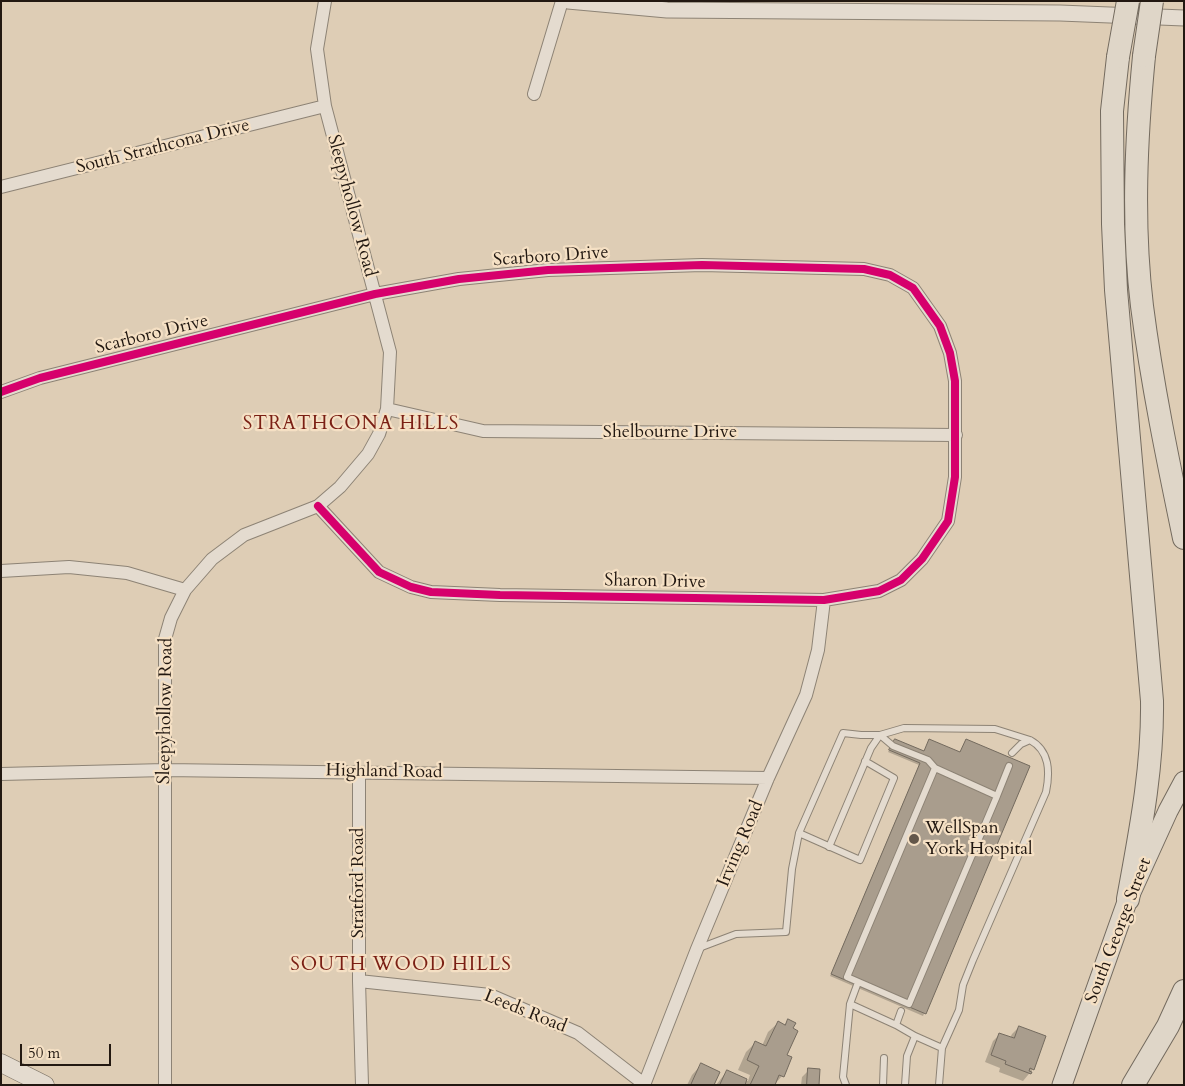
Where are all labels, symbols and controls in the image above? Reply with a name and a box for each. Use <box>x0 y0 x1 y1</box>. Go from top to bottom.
street label: South Strathcona Drive <box>74 115 252 179</box>
street label: Sleepyhollow Road <box>322 133 380 279</box>
street label: Scarboro Drive <box>493 242 609 272</box>
street label: Scarboro Drive <box>93 311 211 359</box>
district label: STRATHCONA HILLS <box>241 414 461 436</box>
street label: Shelbourne Drive <box>603 422 737 444</box>
street label: Sharon Drive <box>604 570 706 594</box>
street label: Sleepyhollow Road <box>154 638 178 784</box>
street label: Highland Road <box>326 760 442 784</box>
street label: Irving Road <box>713 798 769 890</box>
place label: WellSpan York Hospital <box>925 818 1033 861</box>
street label: Stratford Road <box>348 828 370 938</box>
marker: WellSpan York Hospital <box>907 832 921 846</box>
street label: South George Street <box>1081 855 1157 1007</box>
district label: SOUTH WOOD HILLS <box>288 955 514 977</box>
street label: Leeds Road <box>481 986 569 1038</box>
scale bar <box>22 1034 114 1066</box>
text: 50 m <box>28 1043 60 1063</box>

